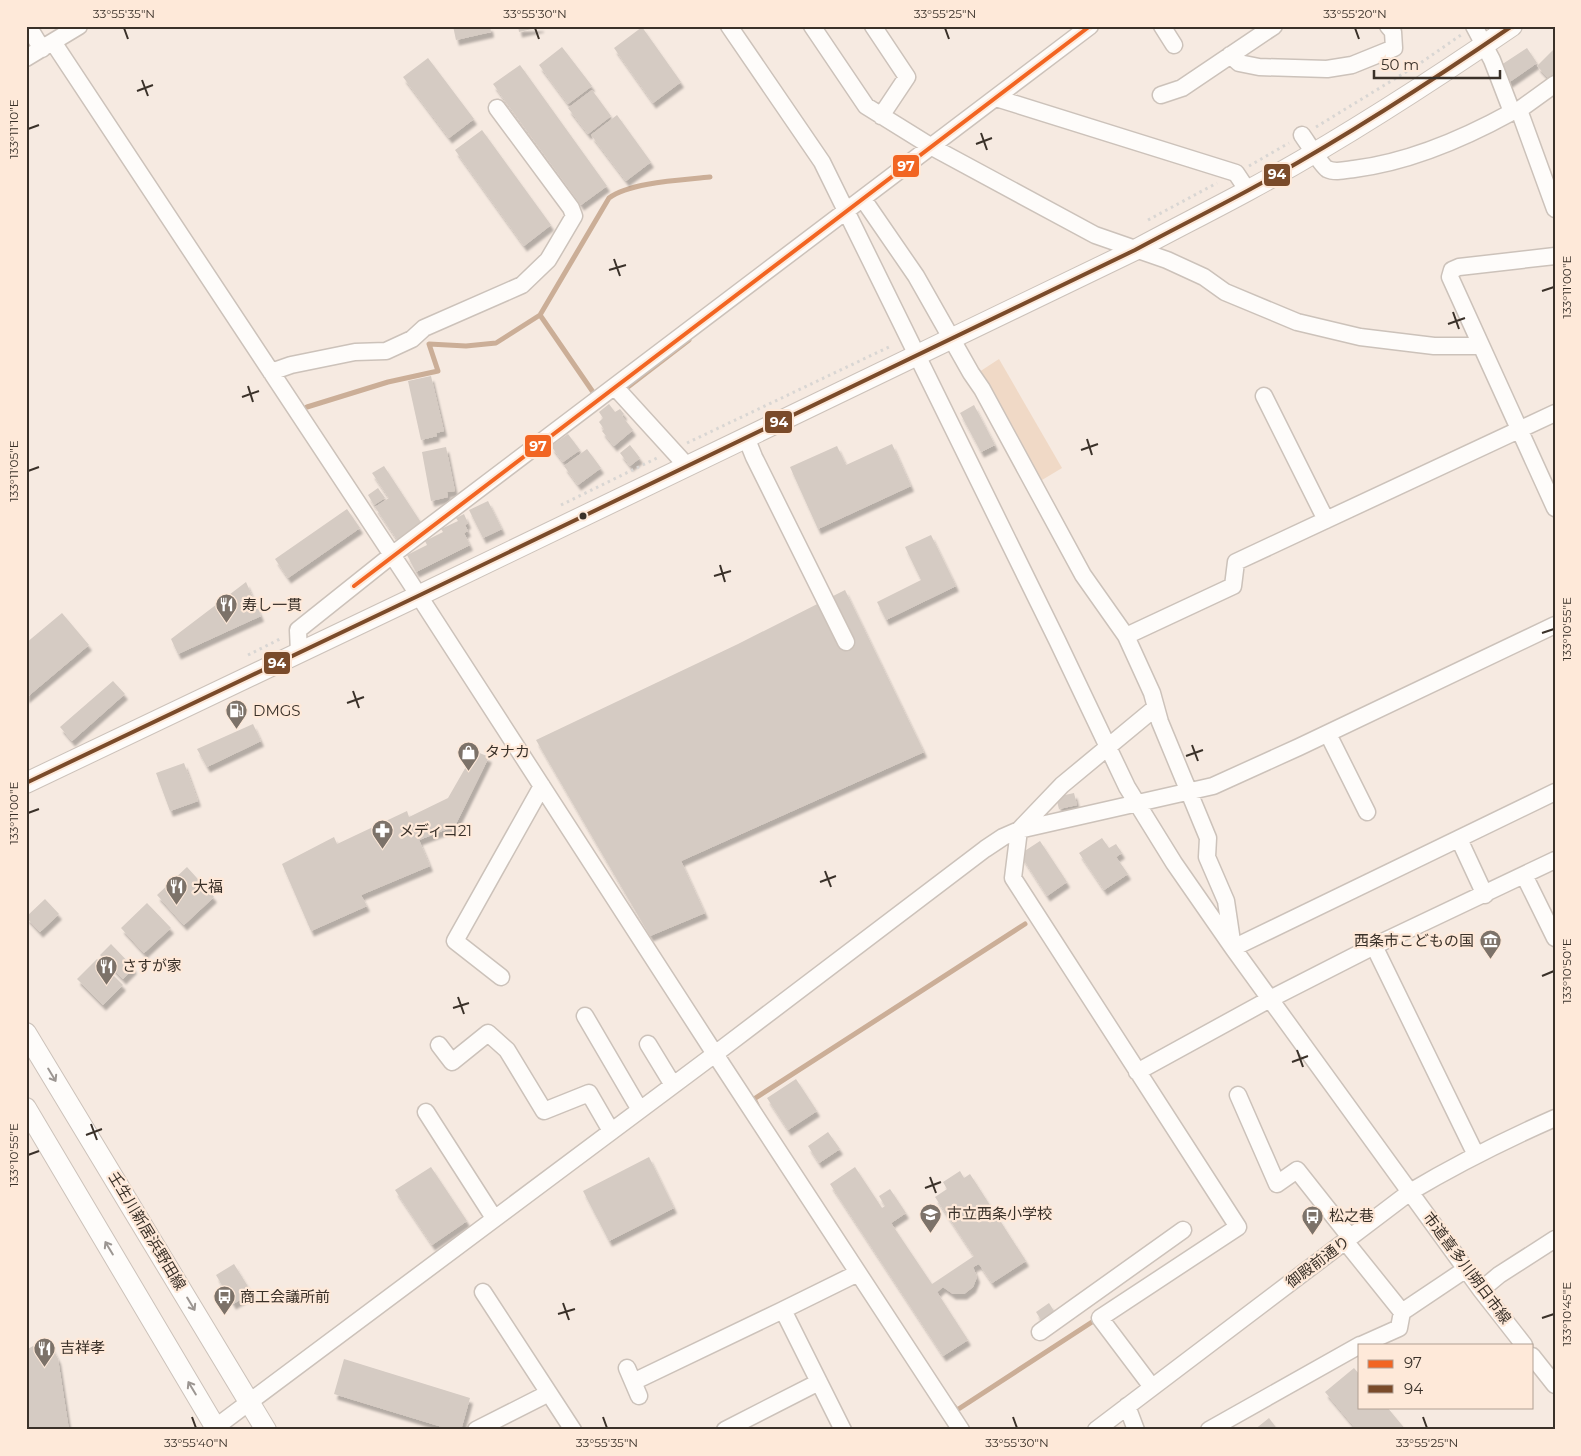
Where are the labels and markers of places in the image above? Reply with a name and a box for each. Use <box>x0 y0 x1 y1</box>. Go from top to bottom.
unlabelled marker <box>578 511 588 521</box>
restaurant icon: 寿し一貫 <box>214 593 238 624</box>
place label: 寿し一貫 <box>242 595 302 614</box>
fuel station icon: DMGS <box>225 699 249 730</box>
place label: DMGS <box>253 701 301 720</box>
shop icon: タナカ <box>457 740 481 771</box>
place label: タナカ <box>485 742 530 761</box>
pharmacy icon: メディコ21 <box>371 819 395 850</box>
place label: メディコ21 <box>399 821 472 840</box>
restaurant icon: 大福 <box>165 875 189 906</box>
place label: 大福 <box>193 877 223 896</box>
museum icon: 西条市こどもの国 <box>1478 929 1502 960</box>
place label: 西条市こどもの国 <box>1354 931 1474 950</box>
restaurant icon: さすが家 <box>94 954 118 985</box>
place label: さすが家 <box>122 956 182 975</box>
school or university icon: 市立西条小学校 <box>919 1202 943 1233</box>
place label: 市立西条小学校 <box>947 1204 1052 1223</box>
bus stop icon: 松之巷 <box>1301 1204 1325 1235</box>
place label: 松之巷 <box>1329 1206 1374 1225</box>
bus stop icon: 商工会議所前 <box>212 1285 236 1316</box>
place label: 商工会議所前 <box>240 1287 330 1306</box>
restaurant icon: 吉祥孝 <box>32 1336 56 1367</box>
place label: 吉祥孝 <box>60 1338 105 1357</box>

